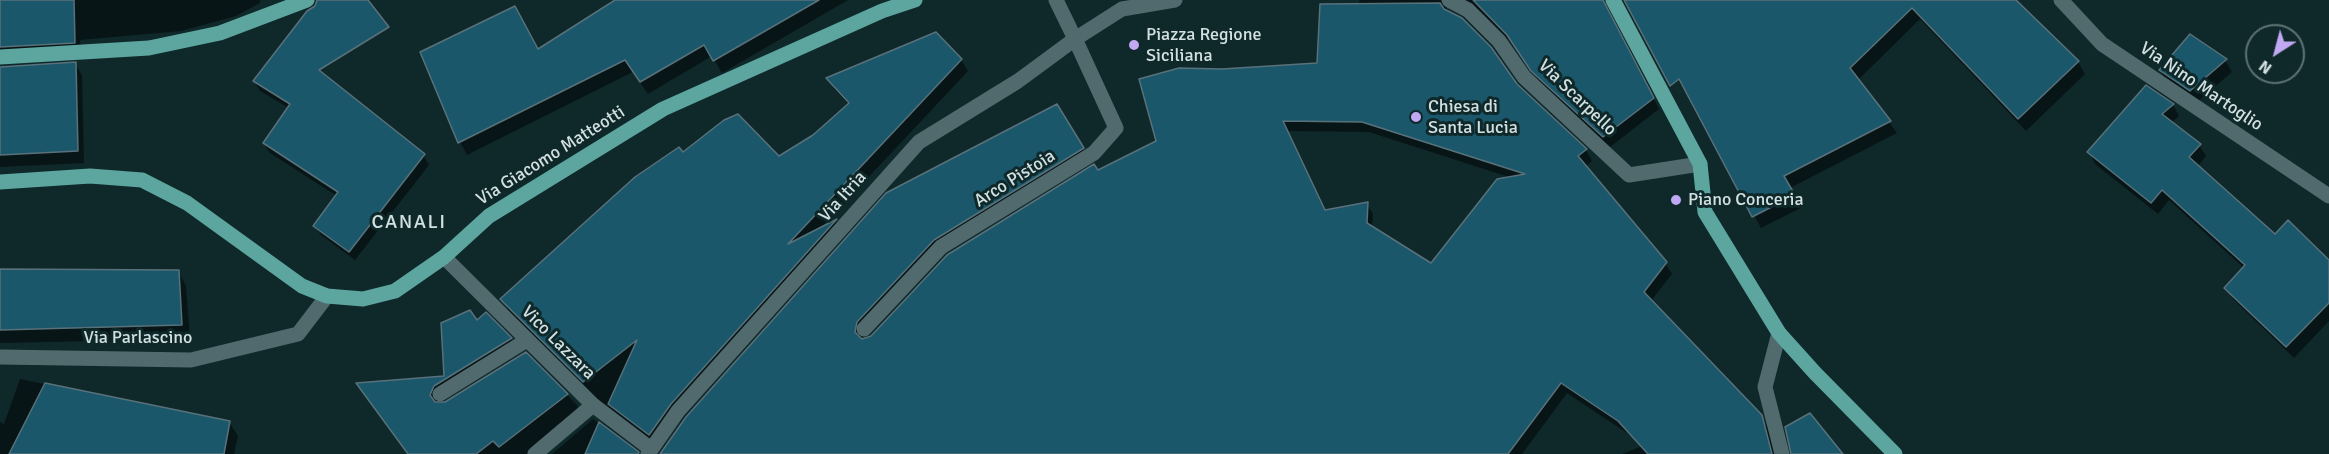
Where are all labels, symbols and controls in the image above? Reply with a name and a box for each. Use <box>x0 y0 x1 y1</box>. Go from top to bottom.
place label: Piazza Regione Siciliana <box>1146 24 1261 66</box>
north arrow <box>2245 24 2305 84</box>
marker: Piazza Regione Siciliana <box>1127 38 1141 52</box>
street label: Via Nino Martoglio <box>2135 38 2267 136</box>
street label: Via Scarpello <box>1533 55 1621 141</box>
place label: Chiesa di Santa Lucia <box>1428 96 1518 138</box>
street label: Via Giacomo Matteotti <box>473 102 629 210</box>
marker: Chiesa di Santa Lucia <box>1409 110 1423 124</box>
street label: Arco Pistoia <box>970 146 1060 212</box>
street label: Via Itria <box>815 167 871 227</box>
place label: Piano Conceria <box>1688 189 1804 211</box>
marker: Piano Conceria <box>1669 193 1683 207</box>
district label: CANALI <box>371 211 447 235</box>
street label: Vico Lazzara <box>516 301 600 385</box>
street label: Via Parlascino <box>84 327 192 349</box>

